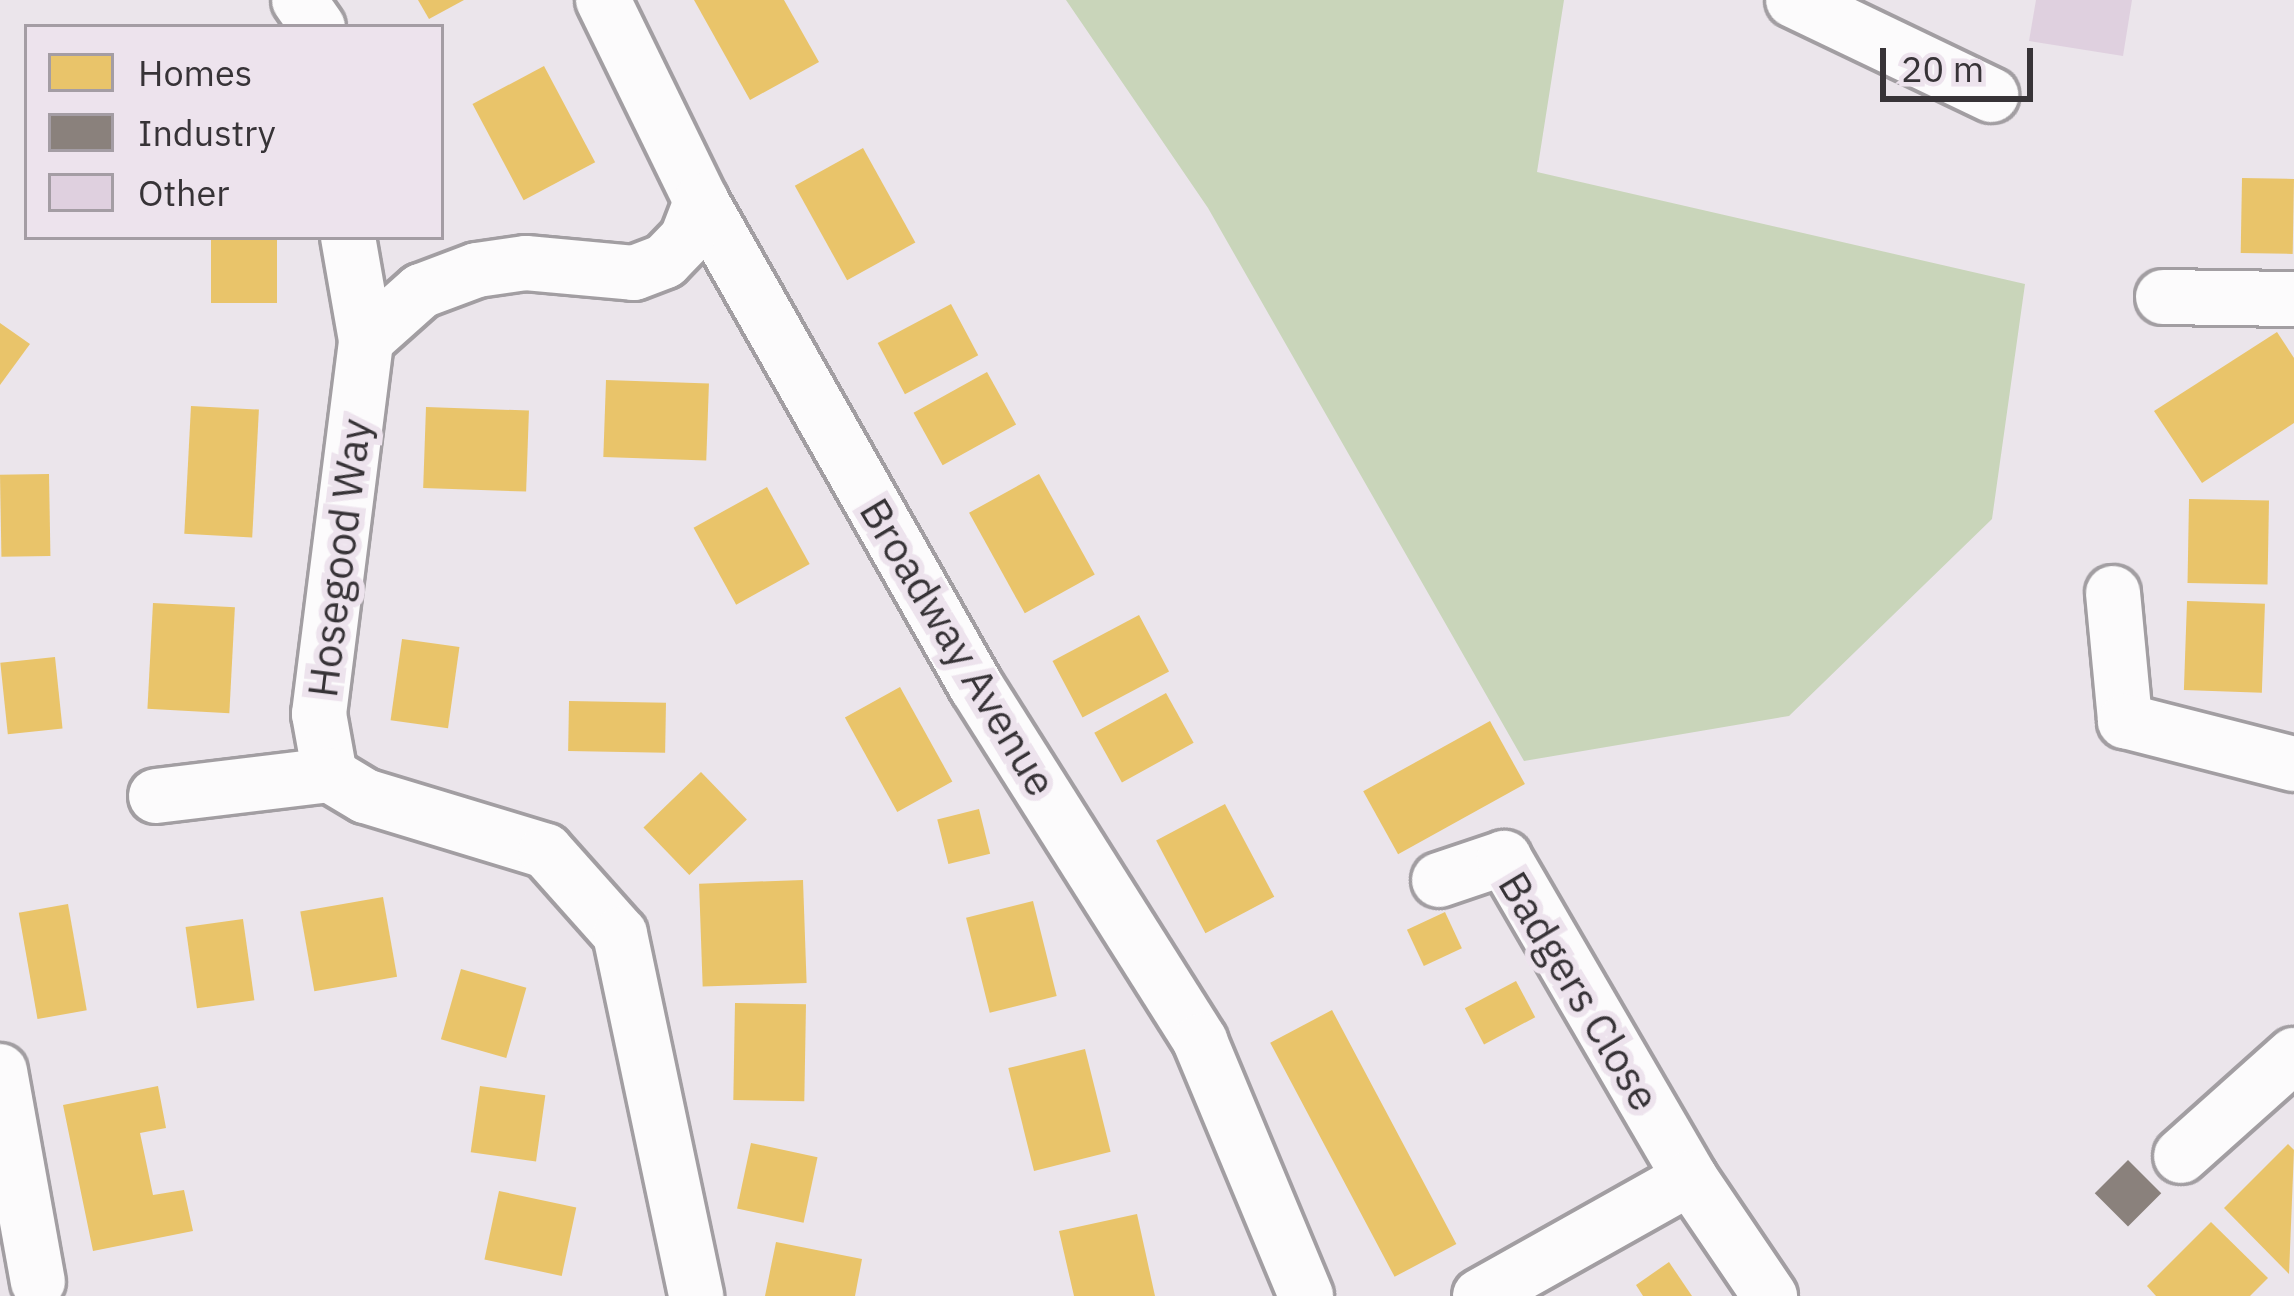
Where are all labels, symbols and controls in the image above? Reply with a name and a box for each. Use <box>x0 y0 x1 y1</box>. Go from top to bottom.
legend <box>24 24 444 240</box>
scale bar <box>1886 24 2039 98</box>
text: 20 m <box>1901 45 1984 92</box>
text: Homes <box>138 49 252 96</box>
text: Industry <box>138 109 276 156</box>
text: Other <box>138 169 230 216</box>
street label: Hosegood Way <box>297 416 381 700</box>
street label: Broadway Avenue <box>849 489 1067 805</box>
street label: Badgers Close <box>1488 863 1670 1119</box>

